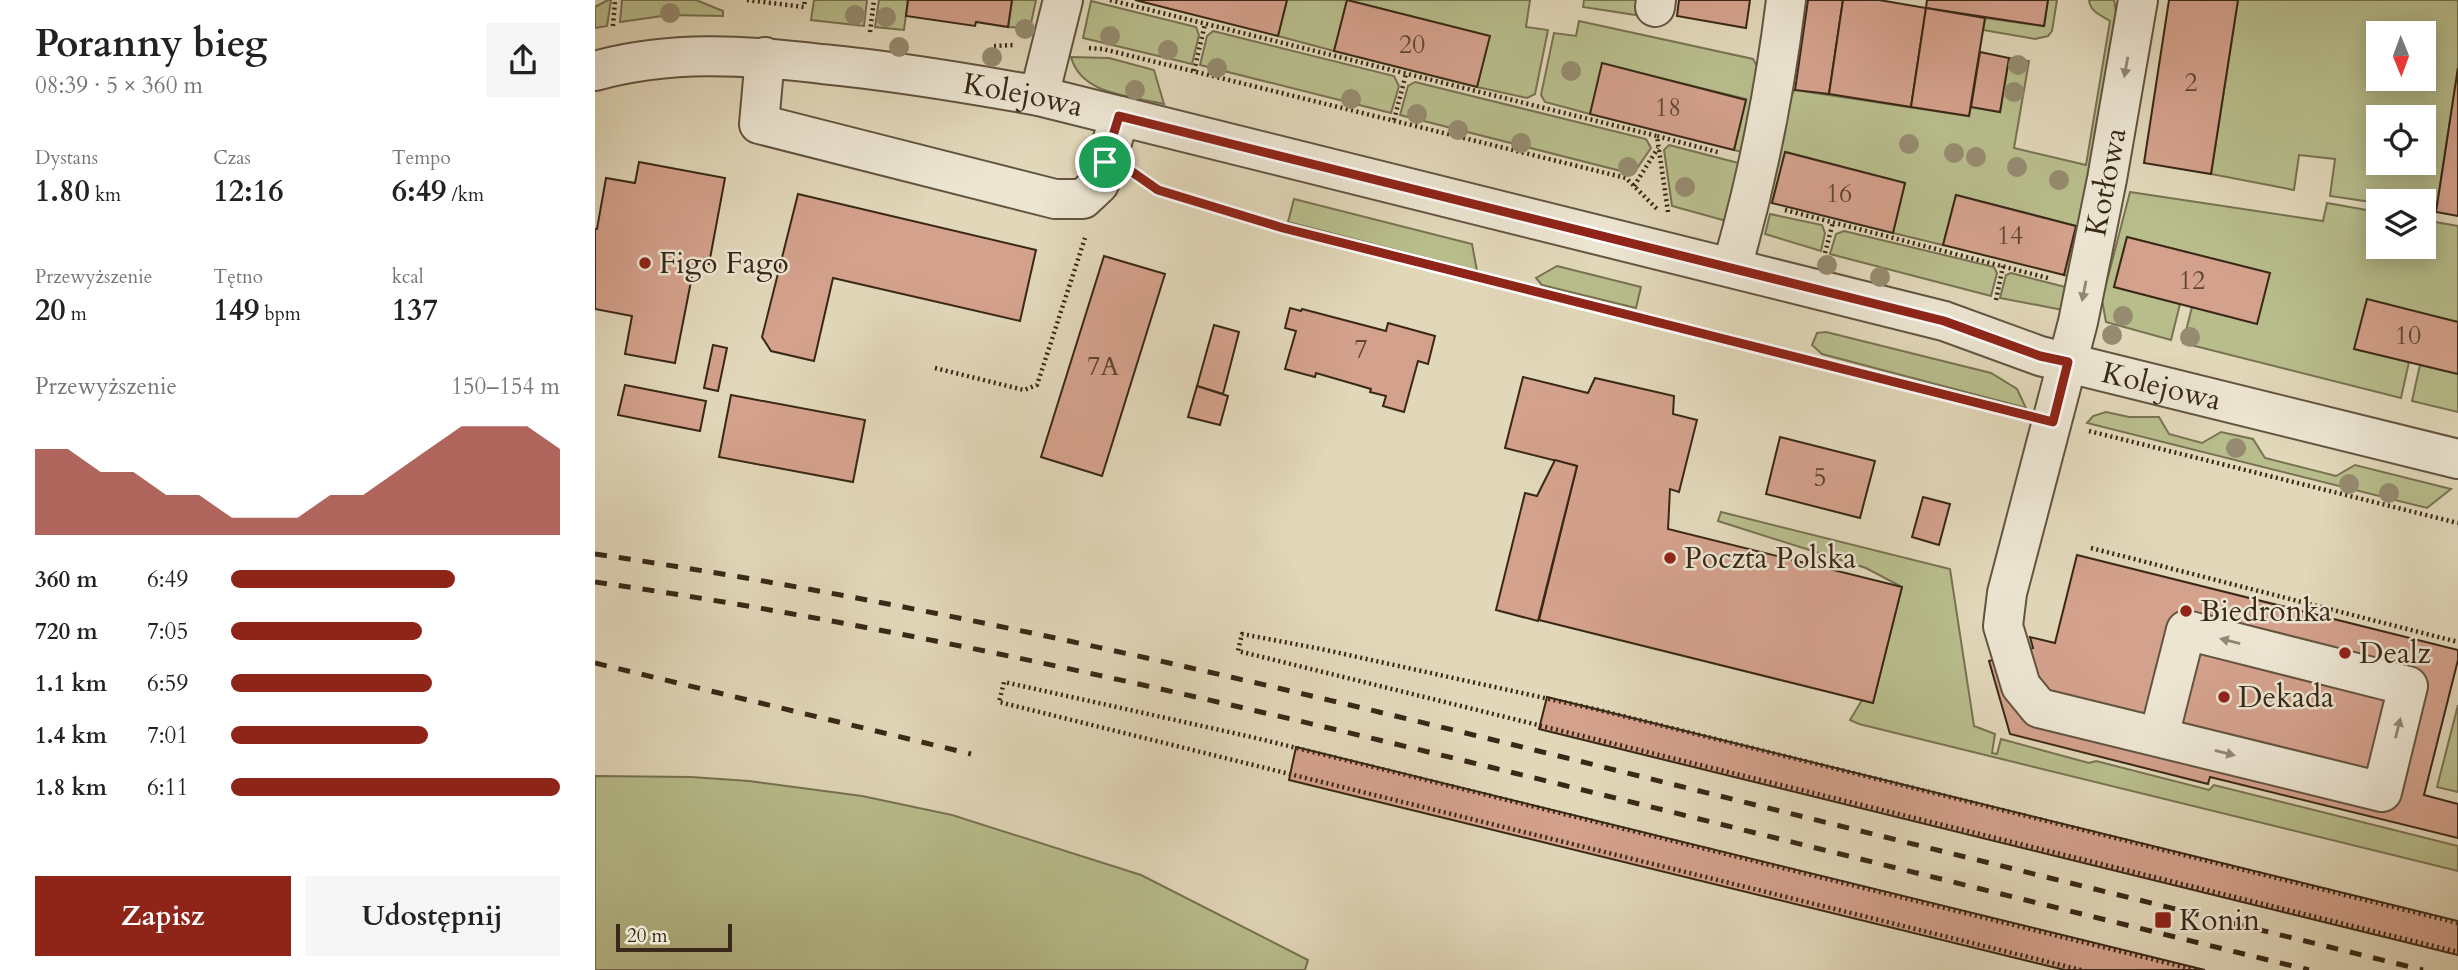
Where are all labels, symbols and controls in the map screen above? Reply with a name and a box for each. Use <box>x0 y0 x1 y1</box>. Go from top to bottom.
text: Poranny bieg <box>35 18 267 70</box>
north arrow <box>2366 21 2436 91</box>
map controls <box>2366 21 2436 259</box>
button: share <box>486 23 560 97</box>
house number: 20 <box>1399 27 1425 62</box>
one-way arrow <box>2120 56 2131 78</box>
street label: Kolejowa <box>960 63 1087 127</box>
house number: 2 <box>2184 65 2198 100</box>
text: 08:39 · 5 × 360 m <box>35 70 203 101</box>
house number: 18 <box>1655 90 1681 125</box>
button: locate <box>2366 105 2436 175</box>
street label: Kotłowa <box>2075 124 2137 240</box>
pin <box>1075 132 1135 192</box>
icon: arrive <box>1086 143 1124 181</box>
text: Dystans <box>35 145 98 171</box>
text: Czas <box>213 145 251 171</box>
text: Tempo <box>392 145 451 171</box>
text: 1.80 <box>35 171 90 212</box>
text: 12:16 <box>213 171 284 212</box>
text: 6:49 <box>392 171 446 212</box>
house number: 16 <box>1826 176 1852 211</box>
text: km <box>90 182 121 208</box>
text: /km <box>446 182 484 208</box>
button: layers <box>2366 189 2436 259</box>
house number: 14 <box>1997 218 2023 253</box>
place label: Figo Fago <box>659 243 789 284</box>
marker: Figo Fago <box>637 255 653 271</box>
house number: 12 <box>2179 263 2205 298</box>
text: Przewyższenie <box>35 264 152 290</box>
text: Tętno <box>213 264 263 290</box>
text: kcal <box>392 264 424 290</box>
one-way arrow <box>2079 280 2090 302</box>
text: 20 <box>35 290 66 331</box>
text: 149 <box>213 290 259 331</box>
text: 137 <box>392 290 438 331</box>
text: m <box>66 301 87 327</box>
text: bpm <box>259 301 301 327</box>
house number: 10 <box>2395 318 2421 353</box>
house number: 7 <box>1354 332 1368 367</box>
house number: 7A <box>1087 349 1119 384</box>
street label: Kolejowa <box>2098 352 2226 420</box>
text: Przewyższenie <box>35 371 177 402</box>
text: 150–154 m <box>451 371 560 402</box>
house number: 5 <box>1813 460 1827 495</box>
place label: Poczta Polska <box>1684 538 1856 579</box>
marker: Poczta Polska <box>1662 550 1678 566</box>
text: 360 m <box>35 564 98 595</box>
text: 6:49 <box>147 564 188 595</box>
place label: Biedronka <box>2200 591 2332 632</box>
marker: Biedronka <box>2178 603 2194 619</box>
text: 720 m <box>35 616 98 647</box>
text: 7:05 <box>147 616 188 647</box>
place label: Dealz <box>2359 633 2432 674</box>
one-way arrow <box>2219 635 2241 646</box>
marker: Dealz <box>2337 645 2353 661</box>
text: 1.1 km <box>35 668 107 699</box>
text: 6:59 <box>147 668 188 699</box>
place label: Dekada <box>2238 677 2334 718</box>
marker: Dekada <box>2216 689 2232 705</box>
one-way arrow <box>2393 717 2404 739</box>
text: 1.4 km <box>35 720 107 751</box>
text: 7:01 <box>147 720 188 751</box>
one-way arrow <box>2214 748 2236 759</box>
text: 1.8 km <box>35 772 107 803</box>
text: 6:11 <box>147 772 188 803</box>
button: Zapisz <box>35 876 291 956</box>
button: Udostępnij <box>305 876 560 956</box>
place label: Konin <box>2179 900 2260 941</box>
marker: Konin <box>2153 910 2173 930</box>
scale bar <box>616 921 731 953</box>
text: 20 m <box>627 923 668 949</box>

